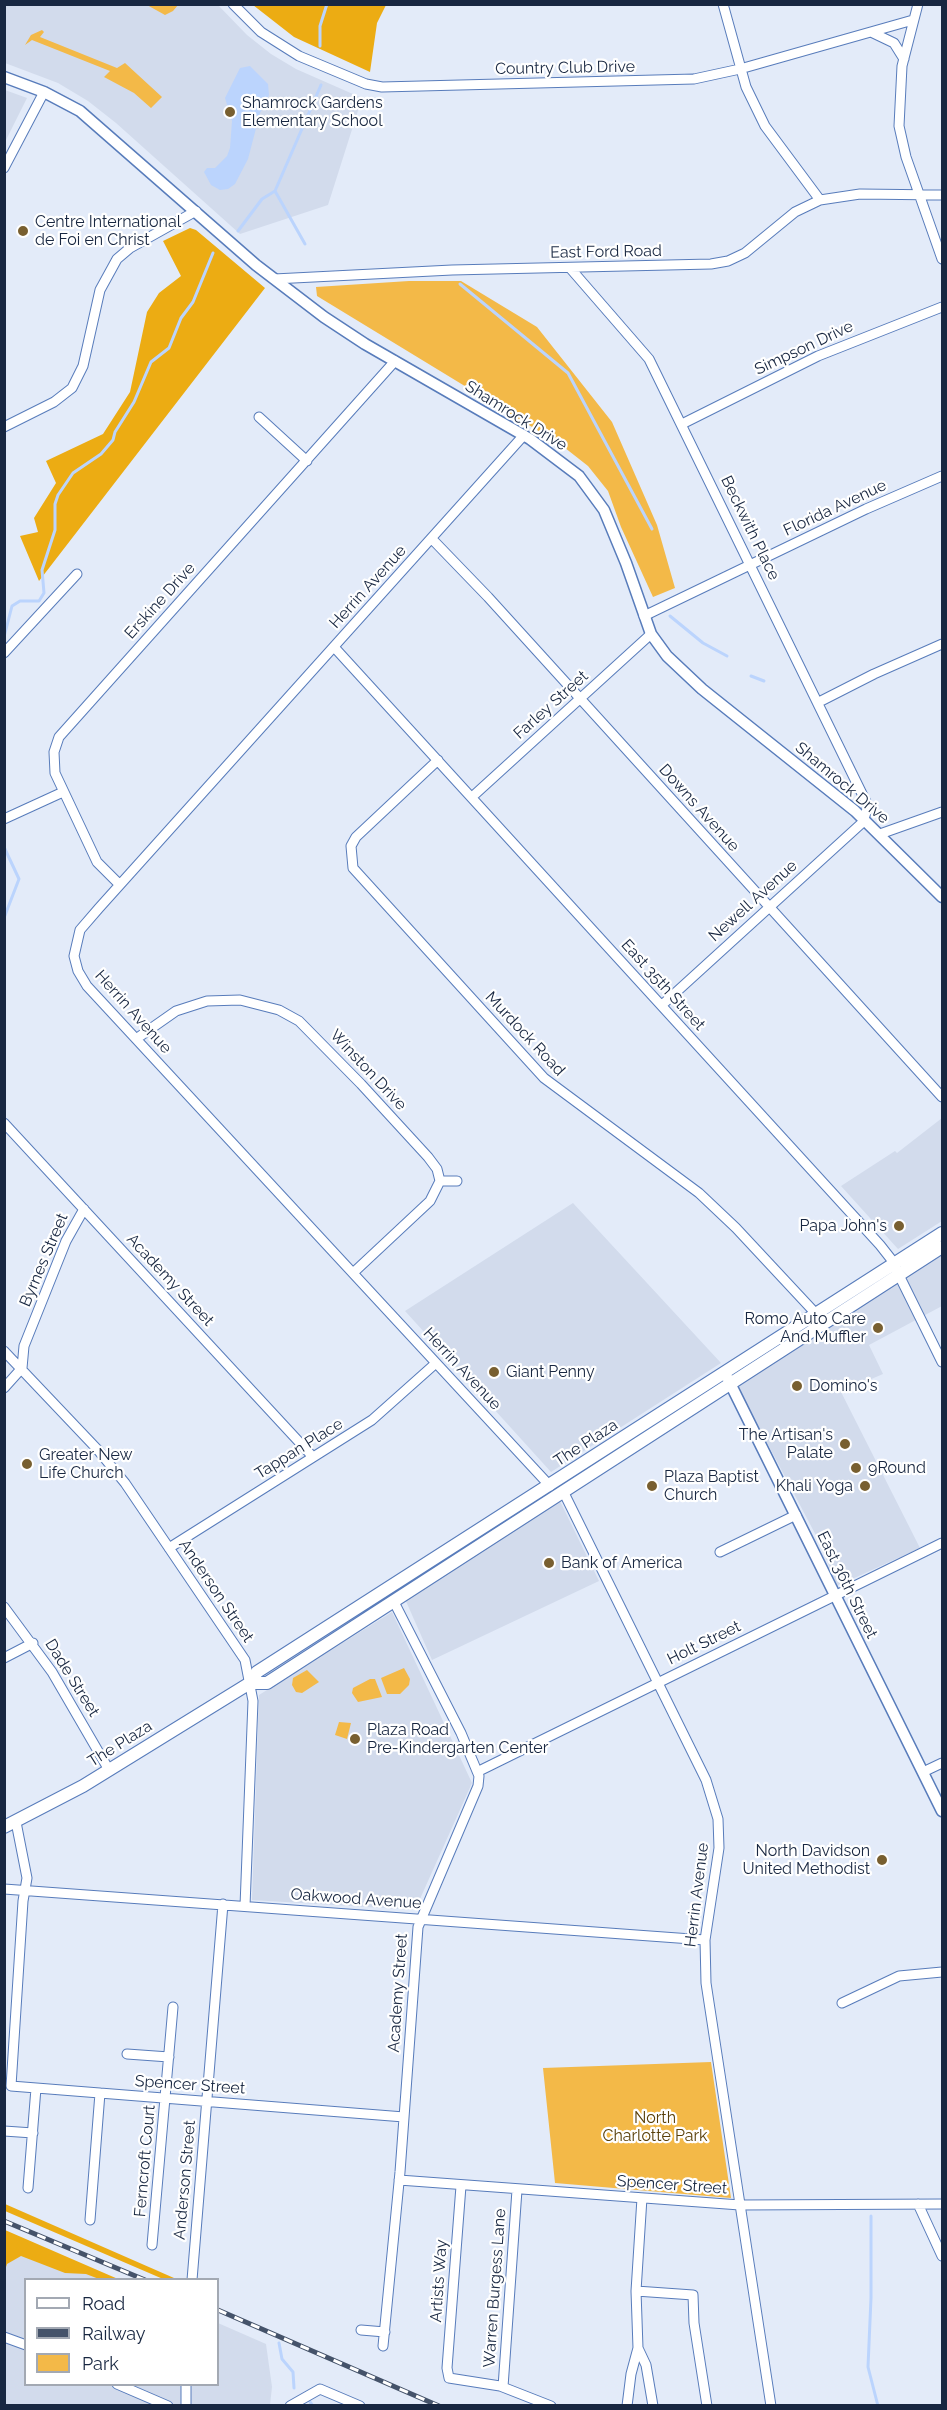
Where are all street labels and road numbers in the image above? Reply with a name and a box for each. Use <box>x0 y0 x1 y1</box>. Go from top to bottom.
street label: Country Club Drive <box>495 57 635 79</box>
street label: East Ford Road <box>550 241 662 263</box>
street label: Simpson Drive <box>752 317 856 379</box>
street label: Shamrock Drive <box>461 377 571 455</box>
street label: Beckwith Place <box>716 473 784 583</box>
street label: Florida Avenue <box>781 476 889 540</box>
street label: Herrin Avenue <box>326 541 410 633</box>
street label: Erskine Drive <box>121 559 199 643</box>
street label: Farley Street <box>510 667 592 743</box>
street label: Shamrock Drive <box>791 738 893 828</box>
street label: Downs Avenue <box>655 760 743 856</box>
street label: Newell Avenue <box>705 856 801 946</box>
street label: East 35th Street <box>617 935 709 1035</box>
street label: Herrin Avenue <box>91 966 175 1058</box>
street label: Murdock Road <box>481 988 569 1080</box>
street label: Winston Drive <box>326 1026 410 1114</box>
street label: Byrnes Street <box>16 1210 72 1310</box>
street label: Academy Street <box>122 1230 218 1330</box>
street label: Herrin Avenue <box>419 1324 505 1414</box>
street label: Tappan Place <box>252 1414 346 1484</box>
street label: The Plaza <box>551 1415 621 1471</box>
street label: East 36th Street <box>813 1528 881 1642</box>
street label: Anderson Street <box>174 1536 258 1646</box>
street label: Holt Street <box>664 1617 744 1669</box>
street label: Dade Street <box>41 1636 103 1720</box>
street label: The Plaza <box>84 1717 156 1771</box>
street label: Herrin Avenue <box>681 1842 713 1948</box>
street label: Oakwood Avenue <box>290 1885 422 1913</box>
street label: Academy Street <box>384 1933 412 2053</box>
street label: Spencer Street <box>134 2072 246 2098</box>
street label: Ferncroft Court <box>131 2104 159 2218</box>
street label: Anderson Street <box>170 2119 200 2241</box>
street label: Spencer Street <box>616 2172 728 2198</box>
street label: Warren Burgess Lane <box>480 2208 510 2368</box>
street label: Artists Way <box>427 2239 451 2323</box>

